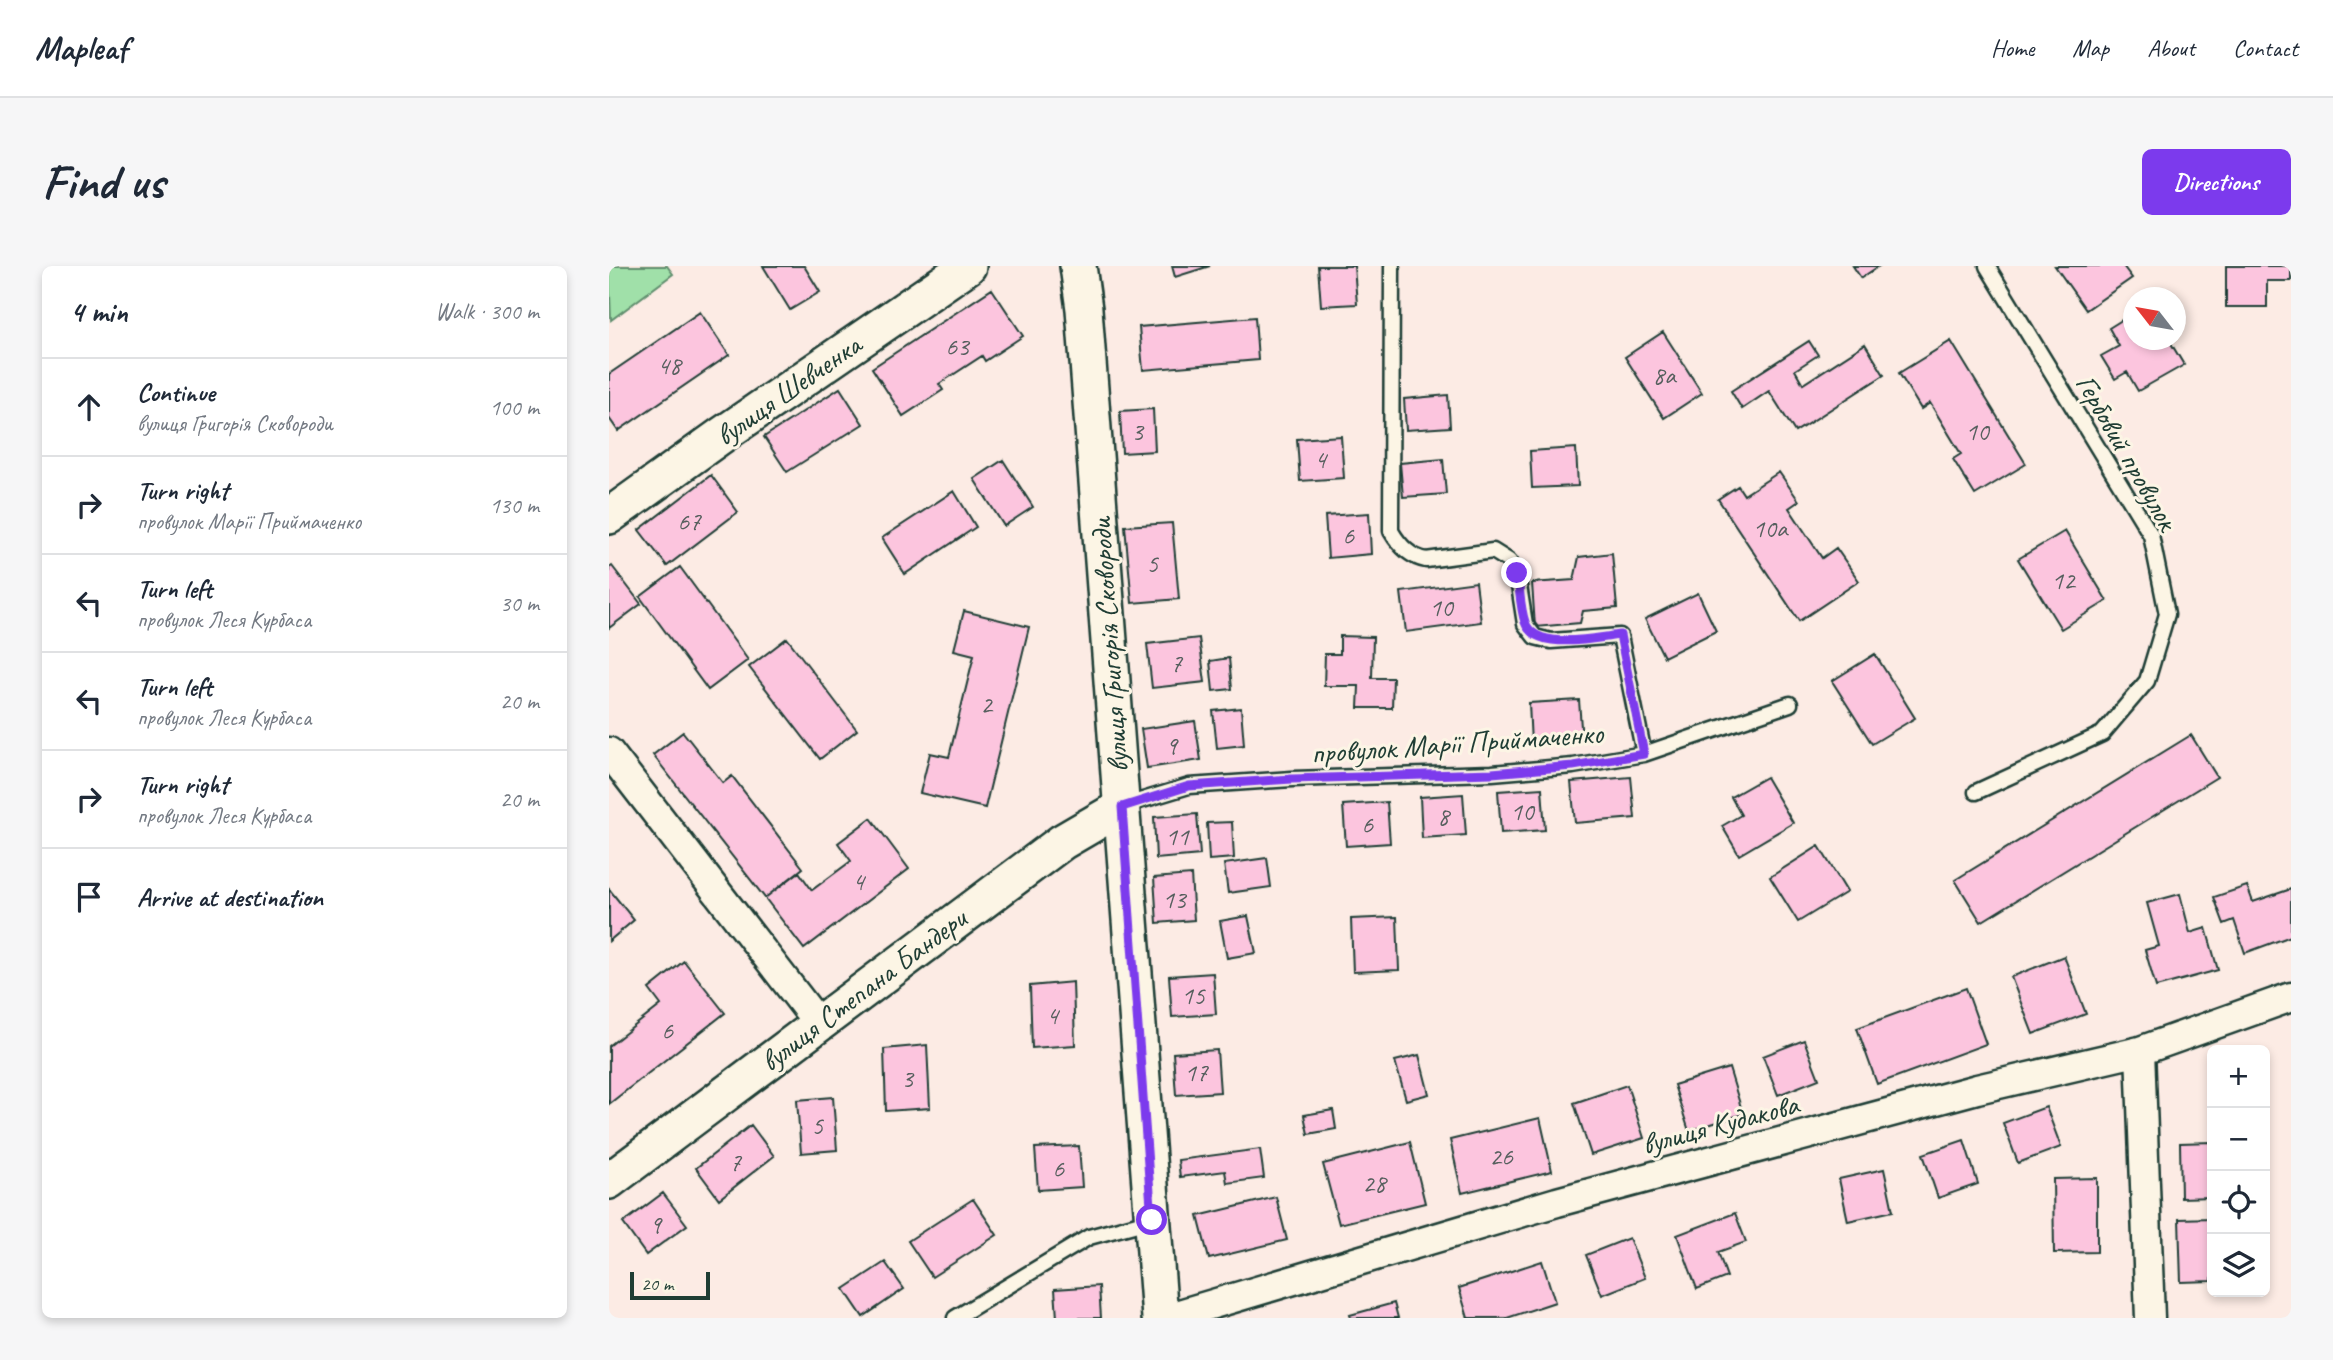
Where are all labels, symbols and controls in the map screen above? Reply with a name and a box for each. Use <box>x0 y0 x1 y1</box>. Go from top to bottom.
text: Mapleaf <box>35 27 127 69</box>
text: Home <box>1991 33 2034 63</box>
text: Map <box>2072 33 2109 63</box>
text: About <box>2147 33 2195 63</box>
text: Contact <box>2233 33 2298 63</box>
button: Directions <box>2142 149 2291 215</box>
text: Find us <box>42 151 164 213</box>
north arrow <box>2123 287 2186 350</box>
text: 4 min <box>70 293 127 331</box>
text: Walk · 300 m <box>435 297 539 326</box>
street label: вулиця Шевченка <box>708 324 871 454</box>
house number: 63 <box>945 330 971 363</box>
house number: 48 <box>657 349 683 382</box>
house number: 8а <box>1652 359 1677 392</box>
street label: Гербовий провулок <box>2067 367 2188 539</box>
text: Continue <box>137 376 215 409</box>
icon: ahead <box>70 388 108 426</box>
text: 100 m <box>490 393 539 422</box>
text: вулиця Григорія Сковороди <box>137 409 333 438</box>
house number: 3 <box>1131 415 1145 448</box>
house number: 10 <box>1965 415 1991 448</box>
house number: 4 <box>1314 443 1328 476</box>
text: Turn right <box>137 474 228 507</box>
icon: right <box>70 486 108 524</box>
text: 130 m <box>490 491 539 520</box>
house number: 67 <box>677 505 702 538</box>
text: провулок Марії Приймаченко <box>137 507 361 536</box>
house number: 10а <box>1753 512 1789 545</box>
street label: вулиця Григорія Сковороди <box>1081 515 1137 774</box>
house number: 6 <box>1342 519 1355 552</box>
house number: 5 <box>1146 547 1159 580</box>
route end <box>1501 557 1532 588</box>
house number: 12 <box>2051 564 2077 597</box>
text: Turn left <box>137 572 212 605</box>
icon: left <box>70 584 108 622</box>
text: 30 m <box>500 589 539 618</box>
house number: 10 <box>1429 591 1455 624</box>
text: провулок Леся Курбаса <box>137 605 311 634</box>
house number: 7 <box>1170 647 1183 680</box>
text: Turn left <box>137 670 212 703</box>
icon: left <box>70 682 108 720</box>
text: 20 m <box>500 687 539 716</box>
house number: 2 <box>980 688 994 721</box>
text: провулок Леся Курбаса <box>137 703 311 732</box>
street label: провулок Марії Приймаченко <box>1310 714 1606 772</box>
house number: 9 <box>1165 729 1179 762</box>
text: Turn right <box>137 768 228 801</box>
icon: right <box>70 780 108 818</box>
text: 20 m <box>500 785 539 814</box>
house number: 10 <box>1510 795 1536 828</box>
house number: 8 <box>1437 800 1451 833</box>
text: провулок Леся Курбаса <box>137 801 311 830</box>
house number: 6 <box>1361 808 1374 841</box>
house number: 11 <box>1165 820 1190 853</box>
house number: 4 <box>852 865 866 898</box>
icon: arrive <box>70 878 108 916</box>
text: Arrive at destination <box>137 881 323 914</box>
house number: 13 <box>1162 883 1188 916</box>
street label: вулиця Степана Бандери <box>752 899 976 1080</box>
house number: 15 <box>1181 979 1206 1012</box>
house number: 4 <box>1046 999 1060 1032</box>
house number: 6 <box>661 1014 674 1047</box>
map controls <box>2207 1045 2270 1297</box>
button: + <box>2207 1045 2270 1108</box>
house number: 17 <box>1184 1056 1209 1089</box>
house number: 3 <box>901 1062 915 1095</box>
street label: вулиця Кудакова <box>1638 1084 1804 1163</box>
button: − <box>2207 1108 2270 1171</box>
house number: 5 <box>811 1109 824 1142</box>
house number: 26 <box>1489 1140 1514 1173</box>
house number: 7 <box>729 1146 742 1179</box>
house number: 6 <box>1052 1152 1065 1185</box>
house number: 28 <box>1362 1167 1388 1200</box>
button: locate <box>2207 1171 2270 1234</box>
route start <box>1136 1204 1167 1235</box>
house number: 9 <box>649 1208 663 1241</box>
button: layers <box>2207 1234 2270 1297</box>
scale bar <box>630 1269 711 1301</box>
text: 20 m <box>641 1272 673 1296</box>

